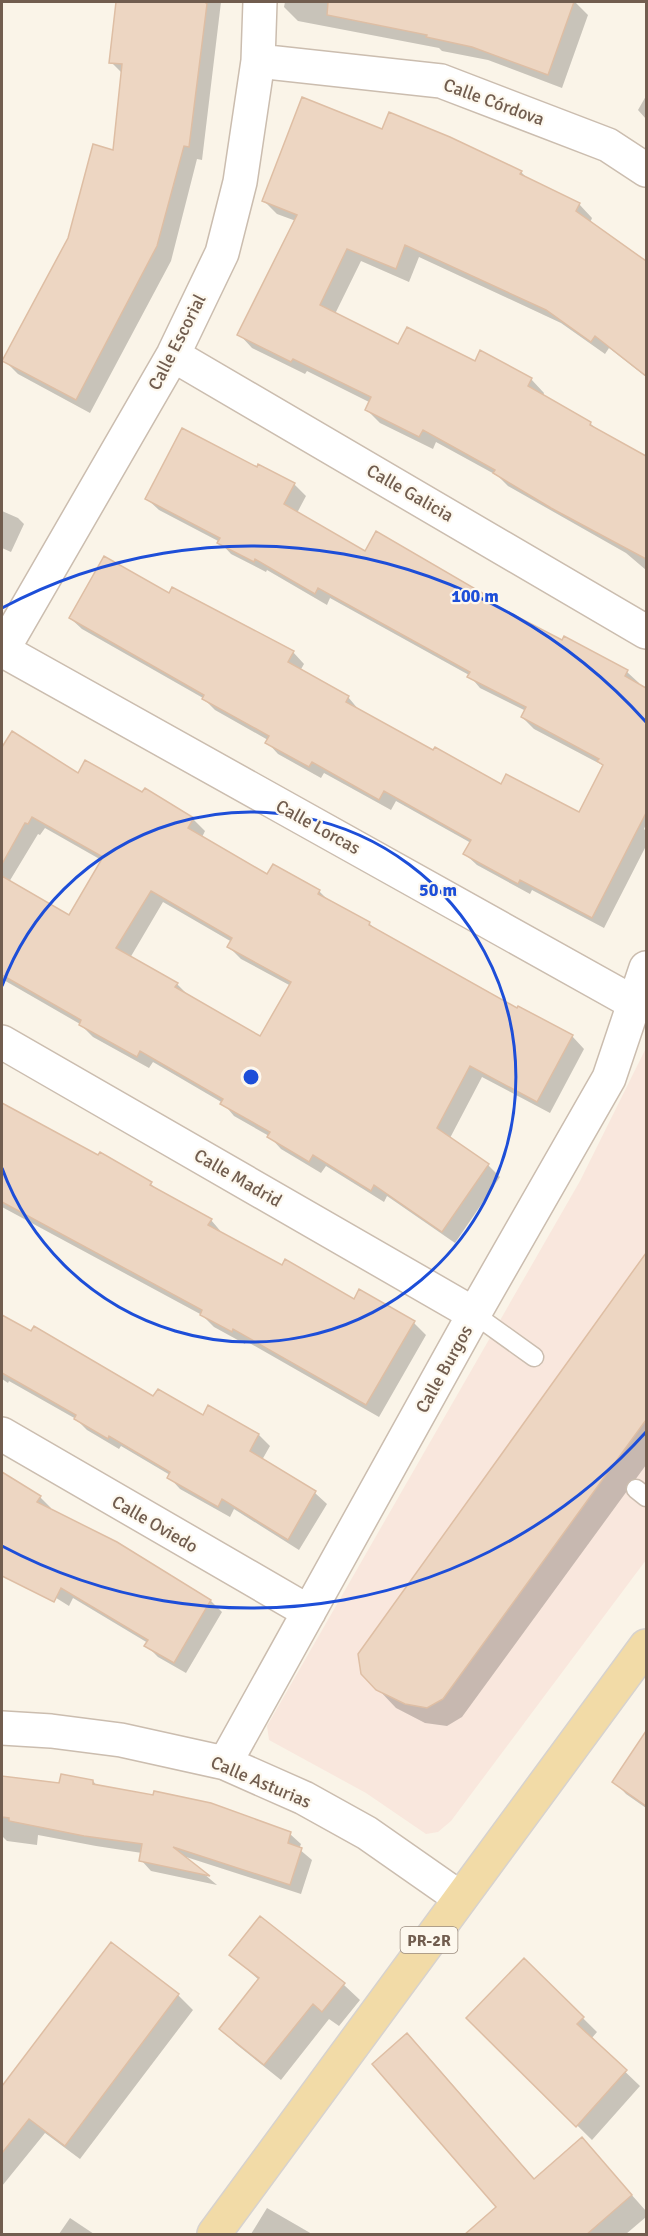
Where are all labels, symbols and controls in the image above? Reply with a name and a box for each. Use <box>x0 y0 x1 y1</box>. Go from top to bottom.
street label: Calle Córdova <box>441 74 547 130</box>
street label: Calle Escorial <box>143 290 211 394</box>
street label: Calle Galicia <box>363 459 457 527</box>
text: 100 m <box>451 585 499 607</box>
street label: Calle Lorcas <box>272 795 364 859</box>
text: 50 m <box>419 879 457 901</box>
centre of rings <box>241 1067 261 1087</box>
street label: Calle Madrid <box>190 1144 286 1212</box>
street label: Calle Burgos <box>411 1321 477 1417</box>
street label: Calle Oviedo <box>108 1491 202 1557</box>
street label: Calle Asturias <box>208 1751 315 1813</box>
road number: PR-2R <box>400 1927 458 1953</box>

